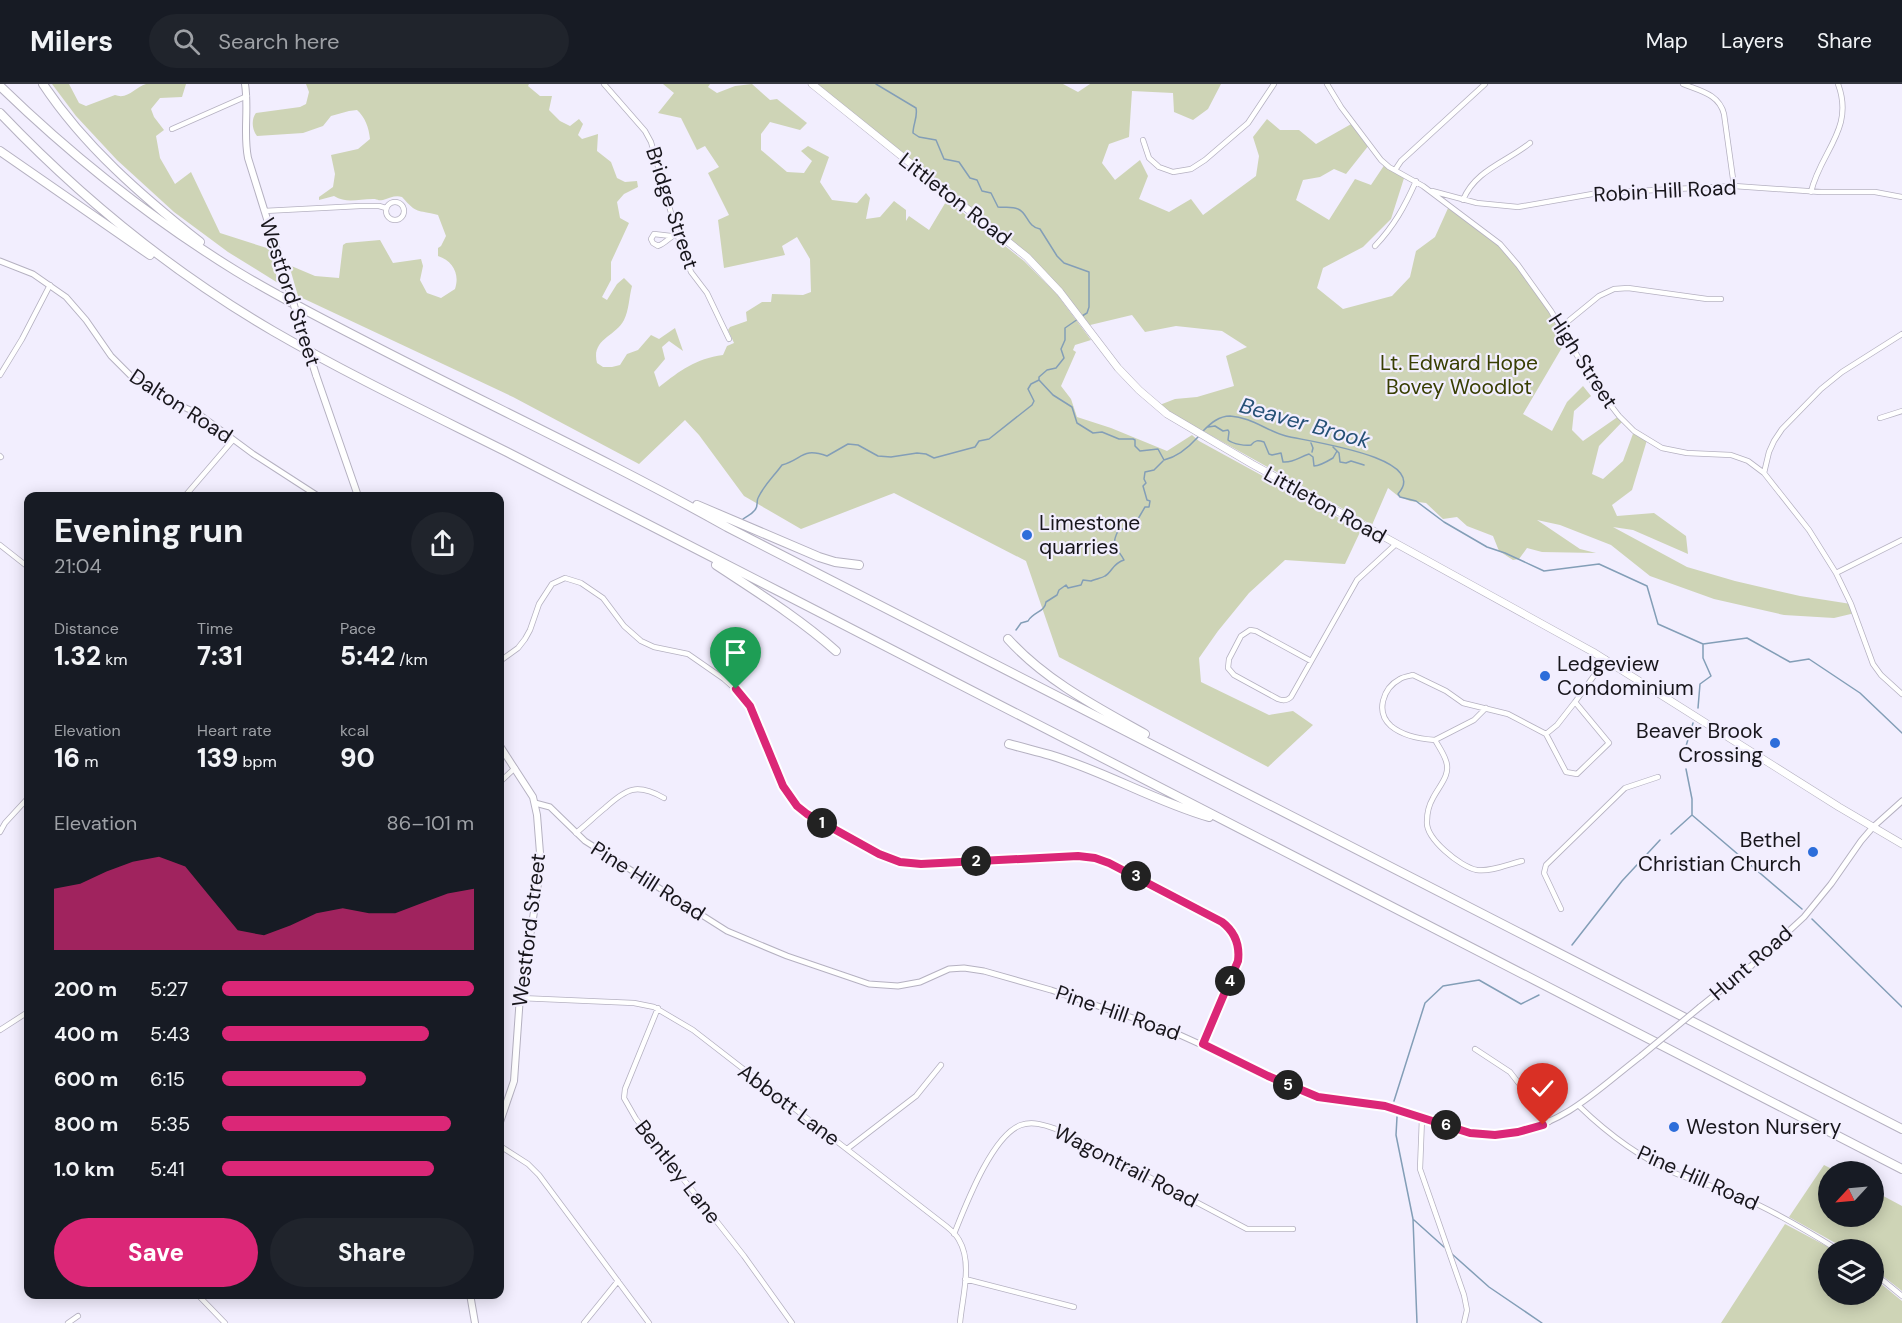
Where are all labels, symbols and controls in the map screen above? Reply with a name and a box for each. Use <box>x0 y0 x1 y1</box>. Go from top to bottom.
search box <box>149 14 569 68</box>
text: Milers <box>30 23 113 60</box>
icon: search <box>170 25 203 58</box>
text: Search here <box>218 27 340 56</box>
text: Map <box>1646 27 1688 55</box>
text: Layers <box>1721 27 1784 55</box>
text: Share <box>1817 27 1872 55</box>
street label: Bridge Street <box>639 143 705 273</box>
street label: Littleton Road <box>893 146 1017 252</box>
street label: Robin Hill Road <box>1593 173 1737 209</box>
street label: Westford Street <box>253 214 327 370</box>
street label: High Street <box>1542 308 1624 414</box>
park label: Lt. Edward Hope Bovey Woodlot <box>1380 349 1538 401</box>
street label: Dalton Road <box>124 362 238 450</box>
water label: Beaver Brook <box>1236 391 1374 456</box>
street label: Littleton Road <box>1259 460 1391 550</box>
text: Evening run <box>54 509 243 552</box>
place label: Limestone quarries <box>1039 509 1140 561</box>
button: share <box>411 512 474 575</box>
marker: Limestone quarries <box>1020 528 1034 542</box>
text: 21:04 <box>54 553 102 579</box>
text: Distance <box>54 618 119 639</box>
text: Time <box>197 618 233 639</box>
text: Pace <box>340 618 376 639</box>
pin <box>710 627 761 689</box>
icon: arrive <box>719 636 752 669</box>
text: 1.32 <box>54 639 101 673</box>
text: 7:31 <box>197 639 243 673</box>
text: 5:42 <box>340 639 395 673</box>
text: km <box>101 649 128 670</box>
text: /km <box>395 649 428 670</box>
place label: Ledgeview Condominium <box>1557 650 1694 702</box>
marker: Ledgeview Condominium <box>1538 669 1552 683</box>
place label: Beaver Brook Crossing <box>1636 717 1763 769</box>
text: Elevation <box>54 720 121 741</box>
text: Heart rate <box>197 720 272 741</box>
text: kcal <box>340 720 369 741</box>
marker: Beaver Brook Crossing <box>1768 736 1782 750</box>
text: 16 <box>54 741 80 775</box>
text: 139 <box>197 741 238 775</box>
text: 90 <box>340 741 375 775</box>
text: m <box>80 751 99 772</box>
text: bpm <box>238 751 277 772</box>
pin: 1 <box>807 808 837 838</box>
text: Elevation <box>54 810 137 836</box>
text: 86–101 m <box>387 810 474 836</box>
text: 1 <box>819 812 825 833</box>
place label: Bethel Christian Church <box>1638 826 1801 878</box>
street label: Pine Hill Road <box>585 835 711 927</box>
marker: Bethel Christian Church <box>1806 845 1820 859</box>
pin: 2 <box>961 846 991 876</box>
text: 2 <box>971 850 981 871</box>
street label: Westford Street <box>506 852 552 1008</box>
pin: 3 <box>1121 861 1151 891</box>
text: 3 <box>1131 865 1141 886</box>
street label: Hunt Road <box>1704 919 1798 1007</box>
pin: 4 <box>1215 966 1245 996</box>
text: 4 <box>1225 970 1235 991</box>
text: 200 m <box>54 976 117 1002</box>
text: 5:27 <box>150 976 188 1002</box>
street label: Pine Hill Road <box>1052 979 1184 1047</box>
text: 400 m <box>54 1021 119 1047</box>
text: 5:43 <box>150 1021 190 1047</box>
street label: Abbott Lane <box>732 1057 846 1153</box>
pin <box>1517 1063 1568 1125</box>
text: 600 m <box>54 1066 118 1092</box>
text: 6:15 <box>150 1066 185 1092</box>
pin: 5 <box>1273 1070 1303 1100</box>
icon: check <box>1526 1072 1559 1105</box>
text: 5 <box>1283 1074 1293 1095</box>
pin: 6 <box>1431 1110 1461 1140</box>
text: 800 m <box>54 1111 118 1137</box>
text: 5:35 <box>150 1111 190 1137</box>
place label: Weston Nursery <box>1686 1113 1842 1141</box>
street label: Bentley Lane <box>629 1114 727 1230</box>
text: 6 <box>1441 1114 1451 1135</box>
street label: Wagontrail Road <box>1049 1118 1203 1214</box>
marker: Weston Nursery <box>1667 1120 1681 1134</box>
street label: Pine Hill Road <box>1633 1139 1763 1217</box>
text: 1.0 km <box>54 1156 115 1182</box>
text: 5:41 <box>150 1156 185 1182</box>
north arrow <box>1818 1161 1884 1227</box>
map controls <box>1818 1161 1884 1305</box>
button: Save <box>54 1218 258 1287</box>
button: Share <box>270 1218 474 1287</box>
button: layers <box>1818 1239 1884 1305</box>

